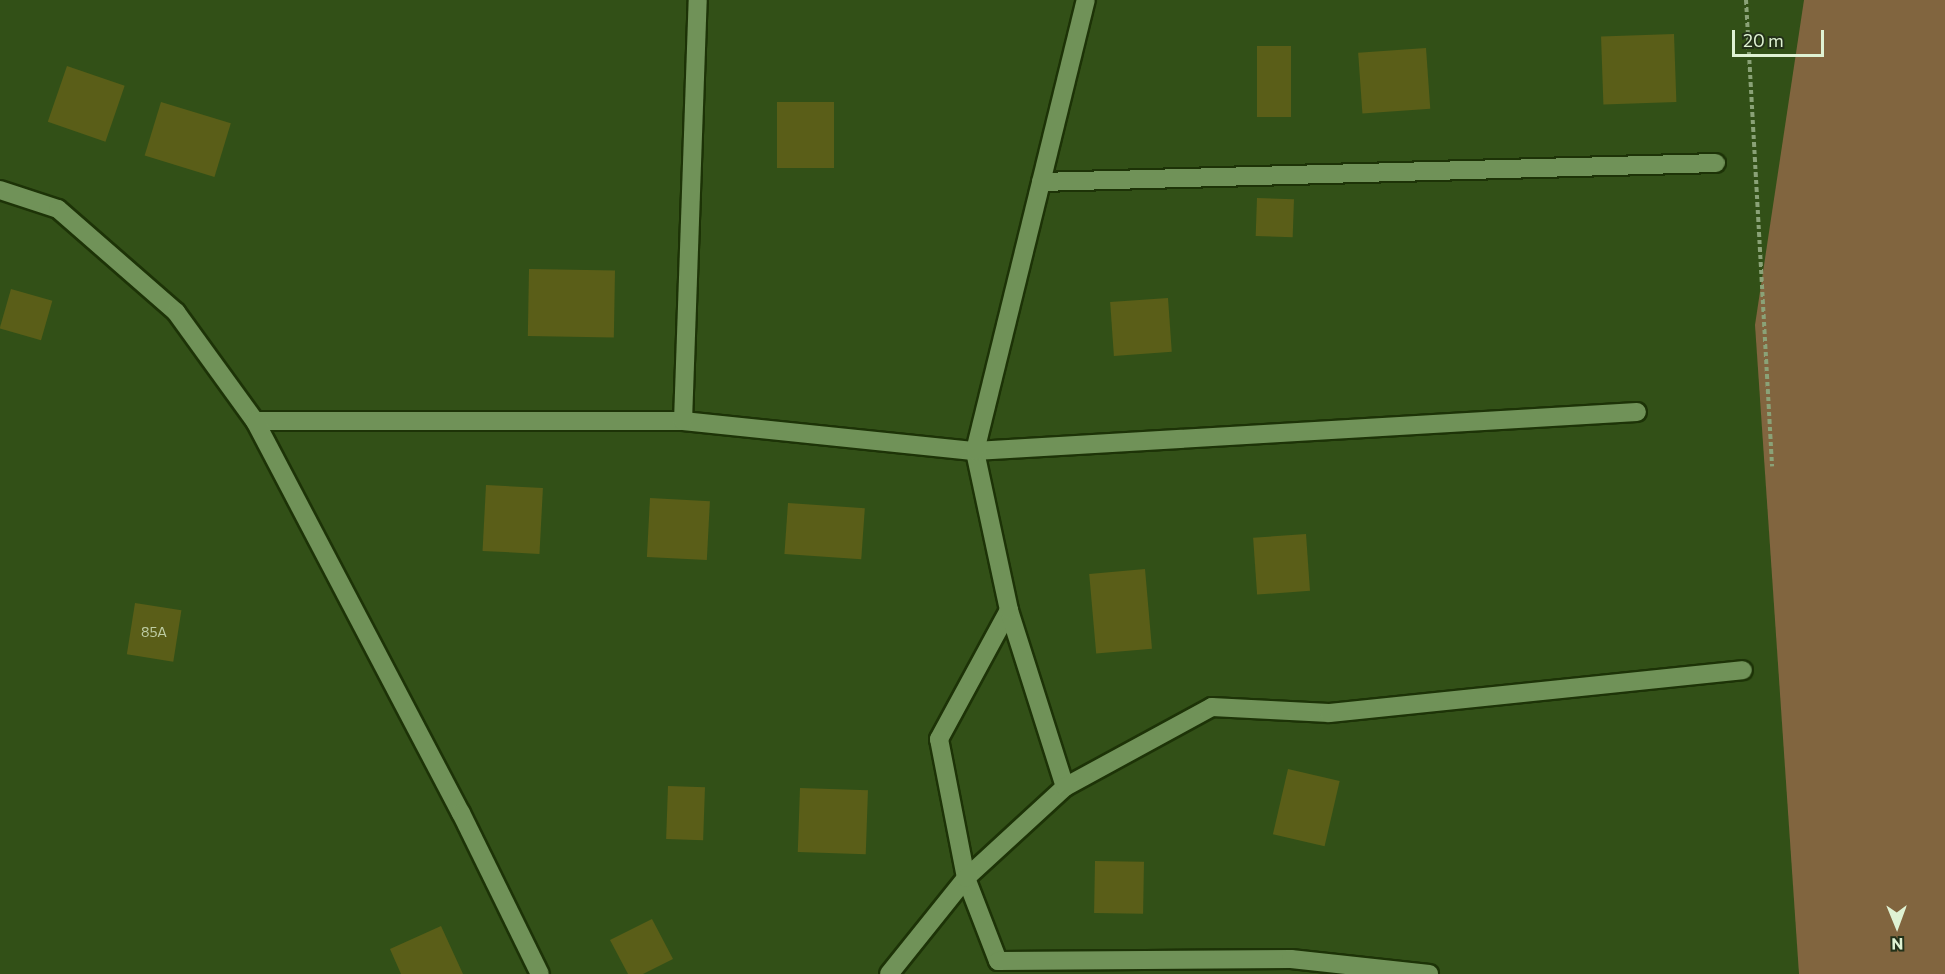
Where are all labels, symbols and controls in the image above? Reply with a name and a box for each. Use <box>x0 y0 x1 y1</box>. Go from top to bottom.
scale bar <box>1735 18 1826 56</box>
text: 20 m <box>1743 29 1784 51</box>
house number: 85А <box>141 624 167 640</box>
north arrow <box>1867 896 1927 956</box>
text: N <box>1891 935 1903 954</box>

